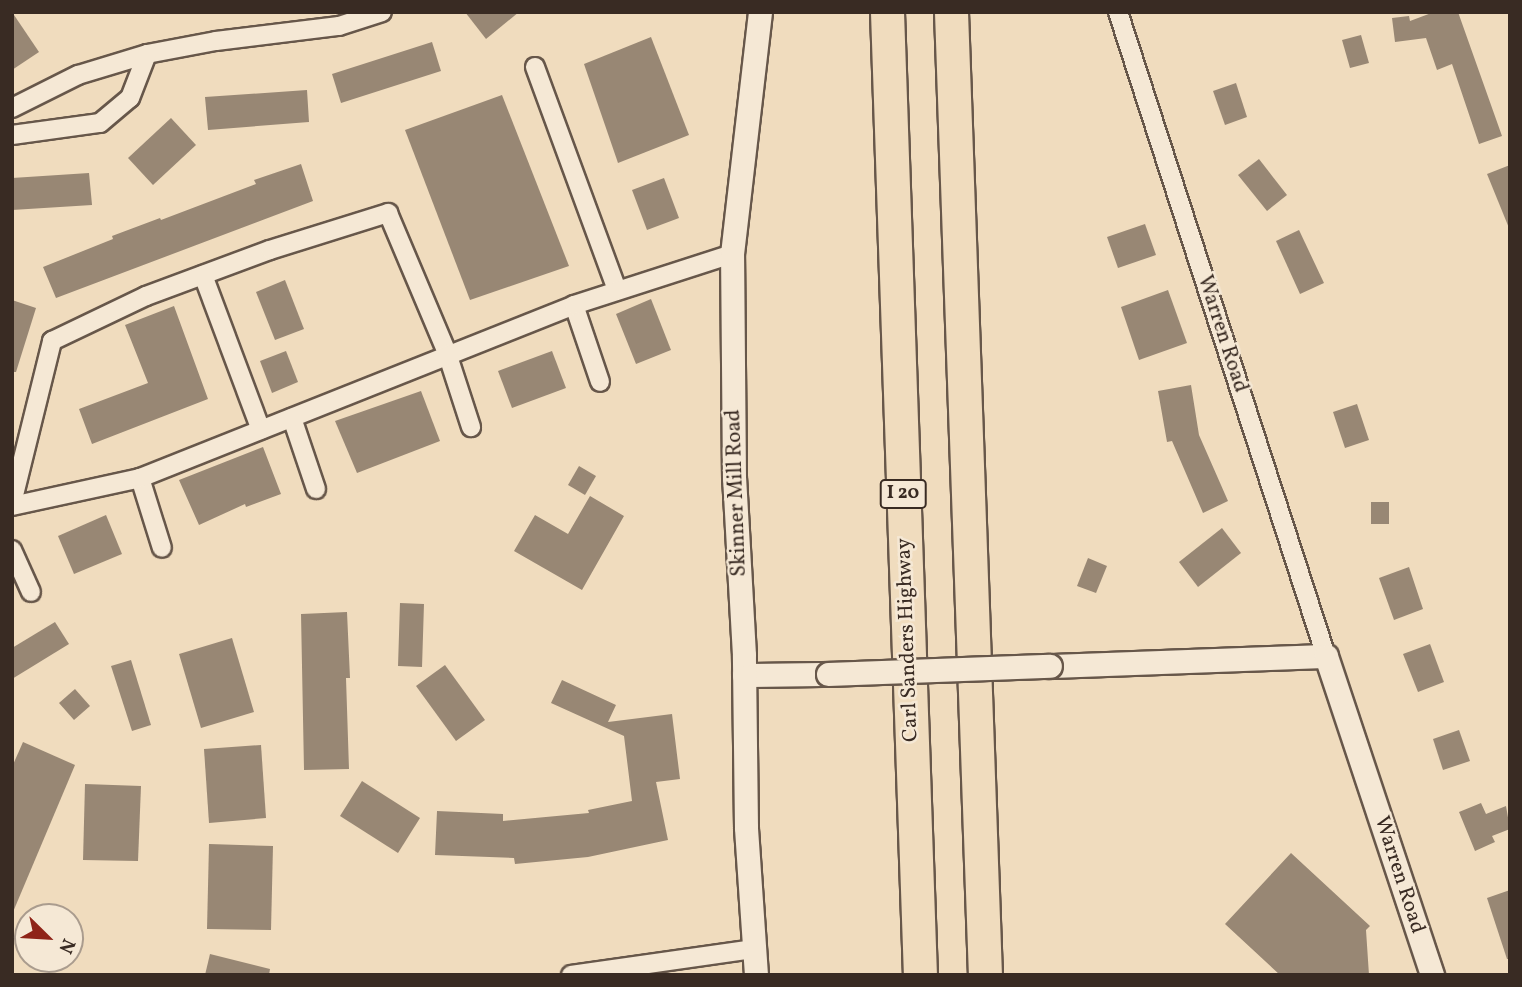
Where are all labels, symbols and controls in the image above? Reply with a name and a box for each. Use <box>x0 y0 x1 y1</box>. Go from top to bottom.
street label: Warren Road <box>1191 272 1253 396</box>
street label: Skinner Mill Road <box>721 409 753 577</box>
road number: I 20 <box>878 478 928 509</box>
street label: Carl Sanders Highway <box>892 538 924 742</box>
street label: Warren Road <box>1368 813 1430 937</box>
north arrow <box>14 903 84 973</box>
text: N <box>52 934 81 957</box>

